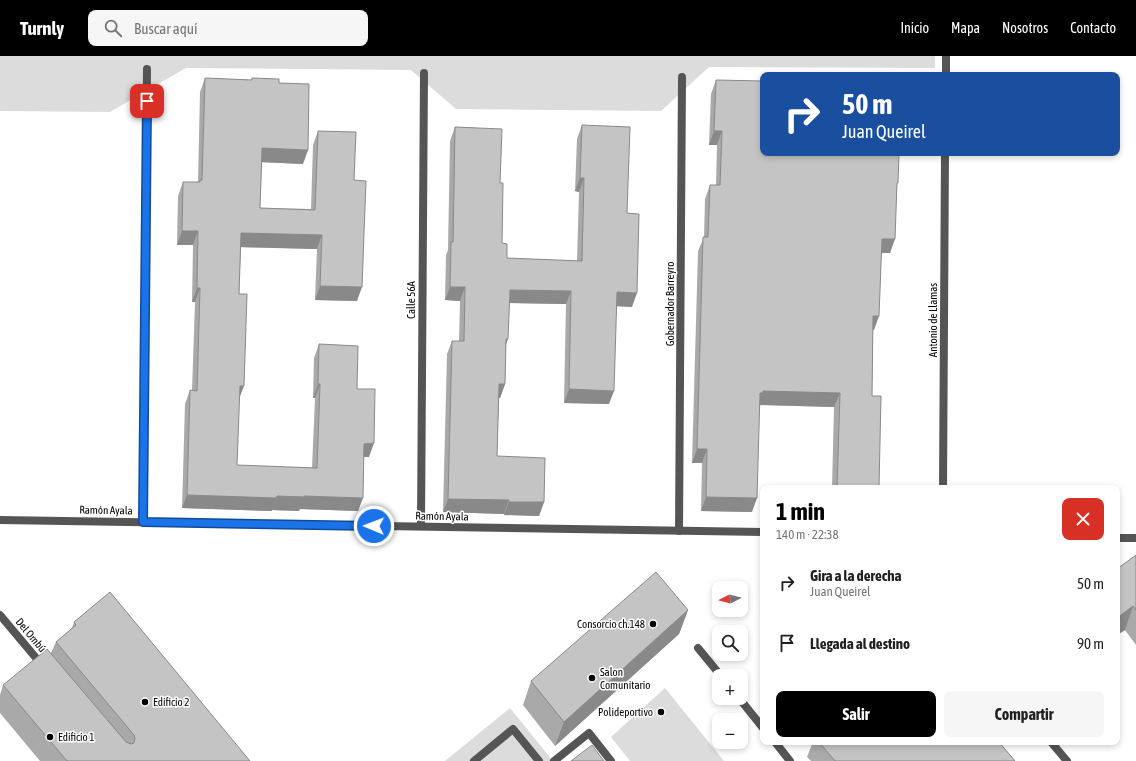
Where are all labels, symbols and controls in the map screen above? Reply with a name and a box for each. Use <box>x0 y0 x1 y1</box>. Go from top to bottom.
search box <box>88 10 368 46</box>
text: Turnly <box>20 17 64 39</box>
icon: search <box>102 17 124 39</box>
text: Buscar aquí <box>134 20 198 37</box>
text: Inicio <box>900 20 929 36</box>
text: Mapa <box>951 20 980 36</box>
text: Nosotros <box>1002 20 1048 36</box>
text: Contacto <box>1070 20 1116 36</box>
pin <box>130 84 164 118</box>
icon: right <box>776 88 828 140</box>
text: 50 m <box>842 88 892 120</box>
icon: arrive <box>136 90 158 112</box>
text: Juan Queirel <box>842 121 926 142</box>
street label: Gobernador Barreyro <box>664 262 676 346</box>
street label: Calle 56A <box>405 280 417 319</box>
street label: Antonio de Llamas <box>927 283 939 357</box>
text: 1 min <box>776 498 825 525</box>
button: close <box>1062 498 1104 540</box>
street label: Ramón Ayala <box>79 504 133 516</box>
position arrow <box>353 505 395 547</box>
street label: Ramón Ayala <box>415 510 469 522</box>
text: 140 m · 22:38 <box>776 527 839 542</box>
text: Gira a la derecha <box>810 567 901 584</box>
icon: right <box>776 572 798 594</box>
text: 50 m <box>1077 575 1104 592</box>
north arrow <box>712 581 748 617</box>
map controls <box>712 581 748 749</box>
text: Juan Queirel <box>810 584 871 599</box>
street label: Del Ombú <box>13 616 49 654</box>
place label: Consorcio ch.148 <box>577 618 645 630</box>
marker: Consorcio ch.148 <box>648 619 658 629</box>
button: search <box>712 625 748 661</box>
icon: arrive <box>776 632 798 654</box>
text: Llegada al destino <box>810 635 910 652</box>
text: 90 m <box>1077 635 1104 652</box>
place label: Salon Comunitario <box>600 666 650 691</box>
button: + <box>712 669 748 705</box>
marker: Salon Comunitario <box>587 673 597 683</box>
button: Salir <box>776 691 936 737</box>
button: Compartir <box>944 691 1104 737</box>
place label: Edificio 2 <box>153 696 189 708</box>
marker: Edificio 2 <box>140 697 150 707</box>
place label: Polideportivo <box>598 706 653 718</box>
marker: Polideportivo <box>656 707 666 717</box>
button: − <box>712 713 748 749</box>
place label: Edificio 1 <box>58 731 94 743</box>
marker: Edificio 1 <box>45 732 55 742</box>

